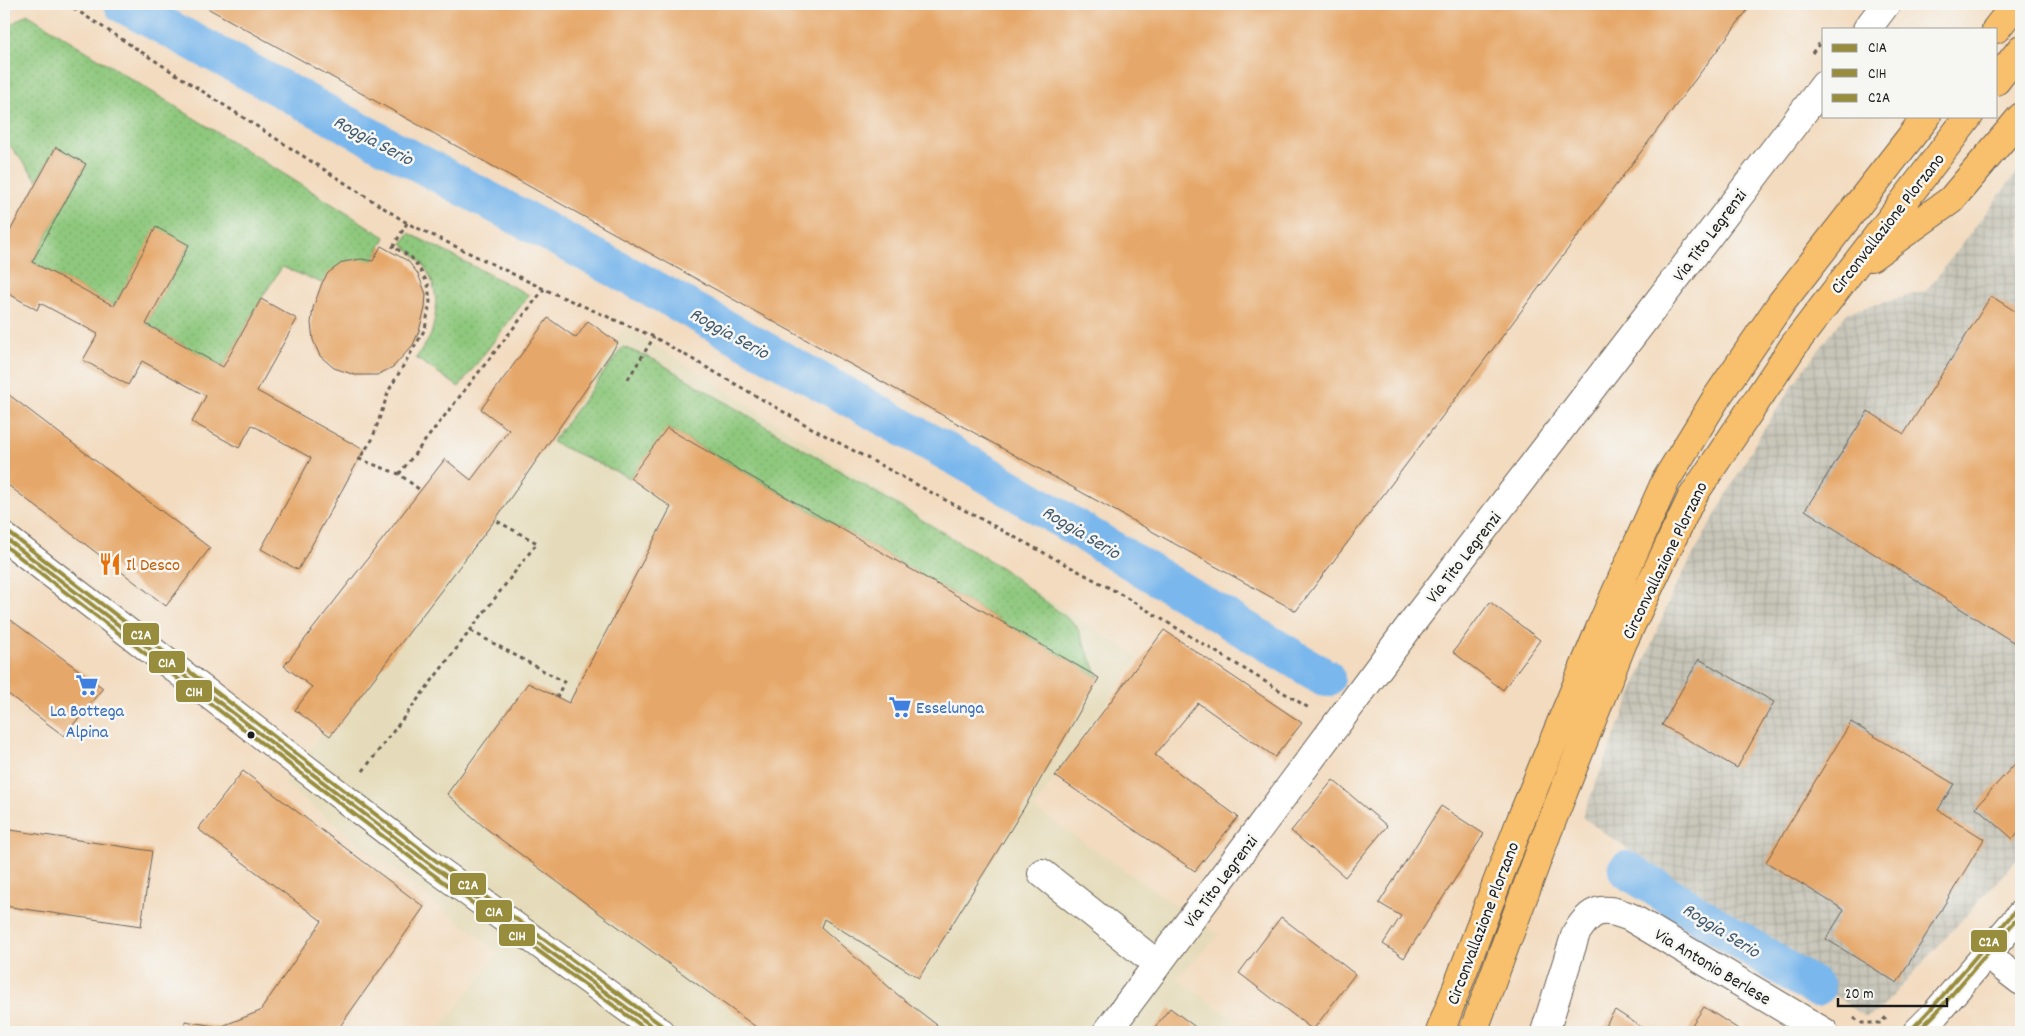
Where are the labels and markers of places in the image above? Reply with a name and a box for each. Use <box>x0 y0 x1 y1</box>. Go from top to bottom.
restaurant icon: Il Desco <box>97 551 123 577</box>
place label: Il Desco <box>126 554 180 579</box>
supermarket icon: La Bottega Alpina <box>74 672 100 698</box>
supermarket icon: Esselunga <box>887 694 913 720</box>
place label: Esselunga <box>916 697 984 722</box>
place label: La Bottega Alpina <box>50 700 125 746</box>
unlabelled marker <box>246 730 256 740</box>

